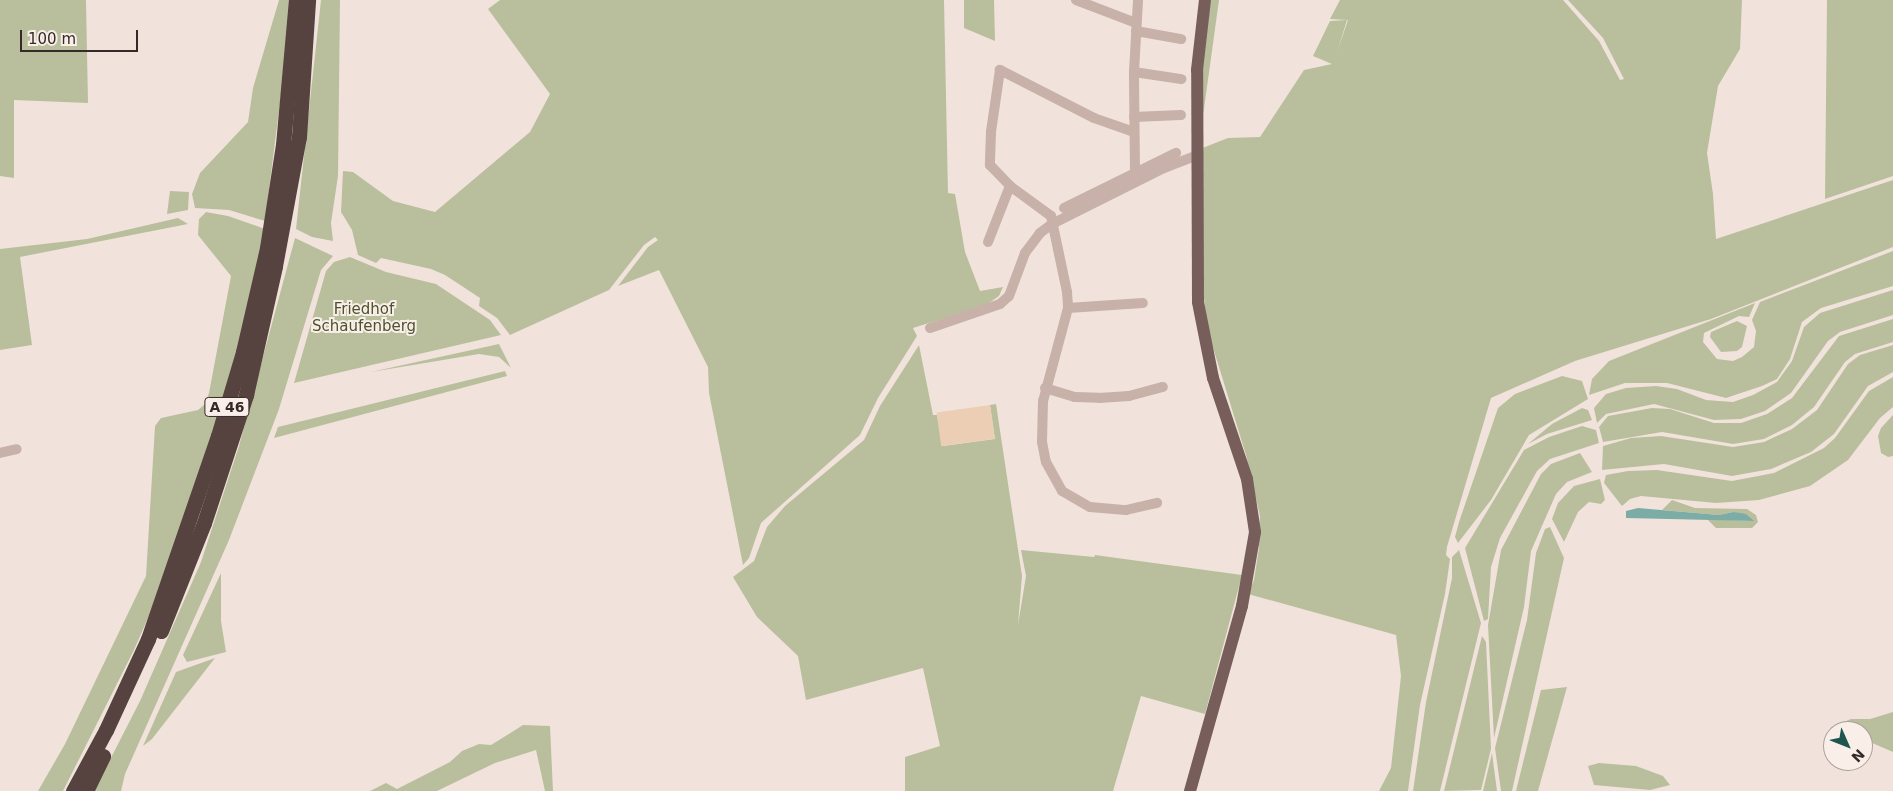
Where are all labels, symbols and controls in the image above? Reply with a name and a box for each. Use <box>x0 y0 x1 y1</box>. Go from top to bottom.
scale bar <box>22 20 140 52</box>
text: 100 m <box>28 30 76 48</box>
park label: Friedhof Schaufenberg <box>312 300 416 335</box>
road number: A 46 <box>203 396 251 418</box>
north arrow <box>1823 721 1873 771</box>
text: N <box>1848 746 1868 765</box>

